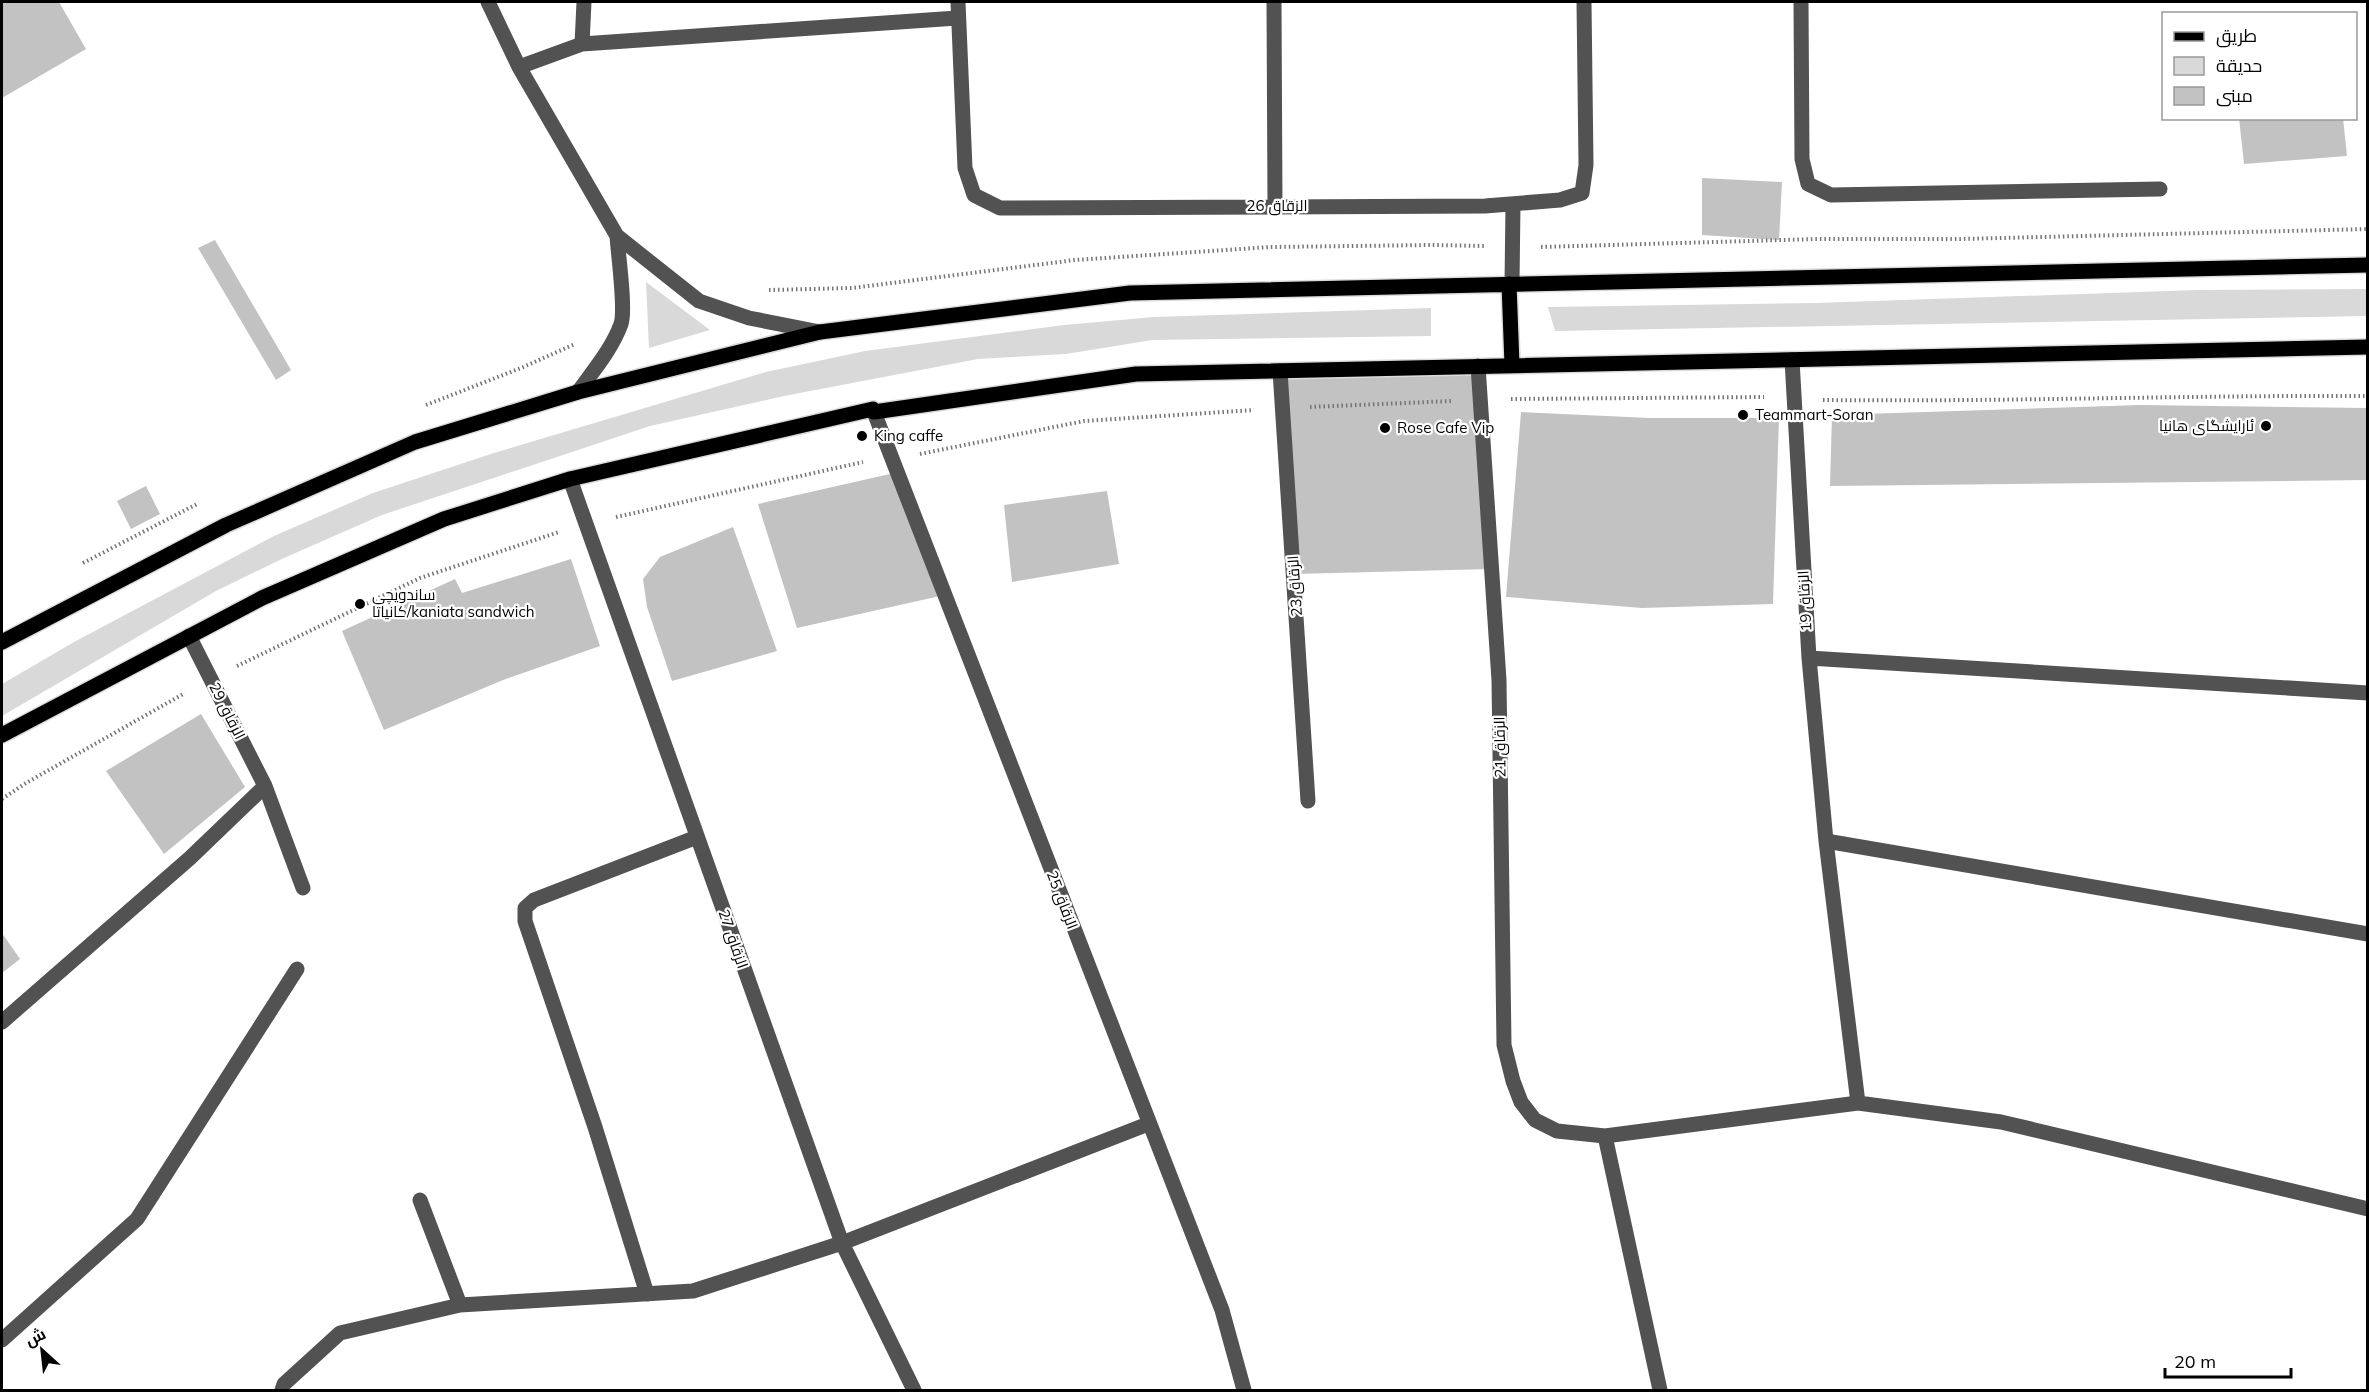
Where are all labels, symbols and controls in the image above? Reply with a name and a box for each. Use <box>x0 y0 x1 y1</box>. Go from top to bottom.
legend <box>2162 12 2357 120</box>
text: طريق <box>2216 24 2257 48</box>
text: حديقة <box>2216 54 2262 77</box>
text: مبنى <box>2216 84 2253 107</box>
street label: الزقاق 26 <box>1246 196 1308 216</box>
place label: Teammart-Soran <box>1755 405 1874 424</box>
marker: Teammart-Soran <box>1736 408 1750 422</box>
place label: ئارایشگای هانیا <box>2159 416 2254 436</box>
place label: Rose Cafe Vip <box>1397 418 1494 437</box>
marker: ئارایشگای هانیا <box>2259 419 2273 433</box>
marker: Rose Cafe Vip <box>1378 421 1392 435</box>
place label: King caffe <box>874 426 943 445</box>
marker: King caffe <box>855 429 869 443</box>
street label: الزقاق 23 <box>1283 555 1307 617</box>
street label: الزقاق 19 <box>1793 570 1817 632</box>
place label: ساندویچی کانیاتا/kaniata sandwich <box>372 585 535 621</box>
marker: ساندویچی کانیاتا/kaniata sandwich <box>353 597 367 611</box>
street label: الزقاق 29 <box>204 679 250 743</box>
street label: الزقاق 21 <box>1489 716 1511 778</box>
street label: الزقاق 25 <box>1042 868 1082 932</box>
street label: الزقاق 27 <box>714 907 752 971</box>
north arrow <box>12 1320 72 1380</box>
text: ش <box>22 1323 49 1350</box>
scale bar <box>2165 1341 2291 1379</box>
text: 20 m <box>2174 1350 2216 1373</box>

